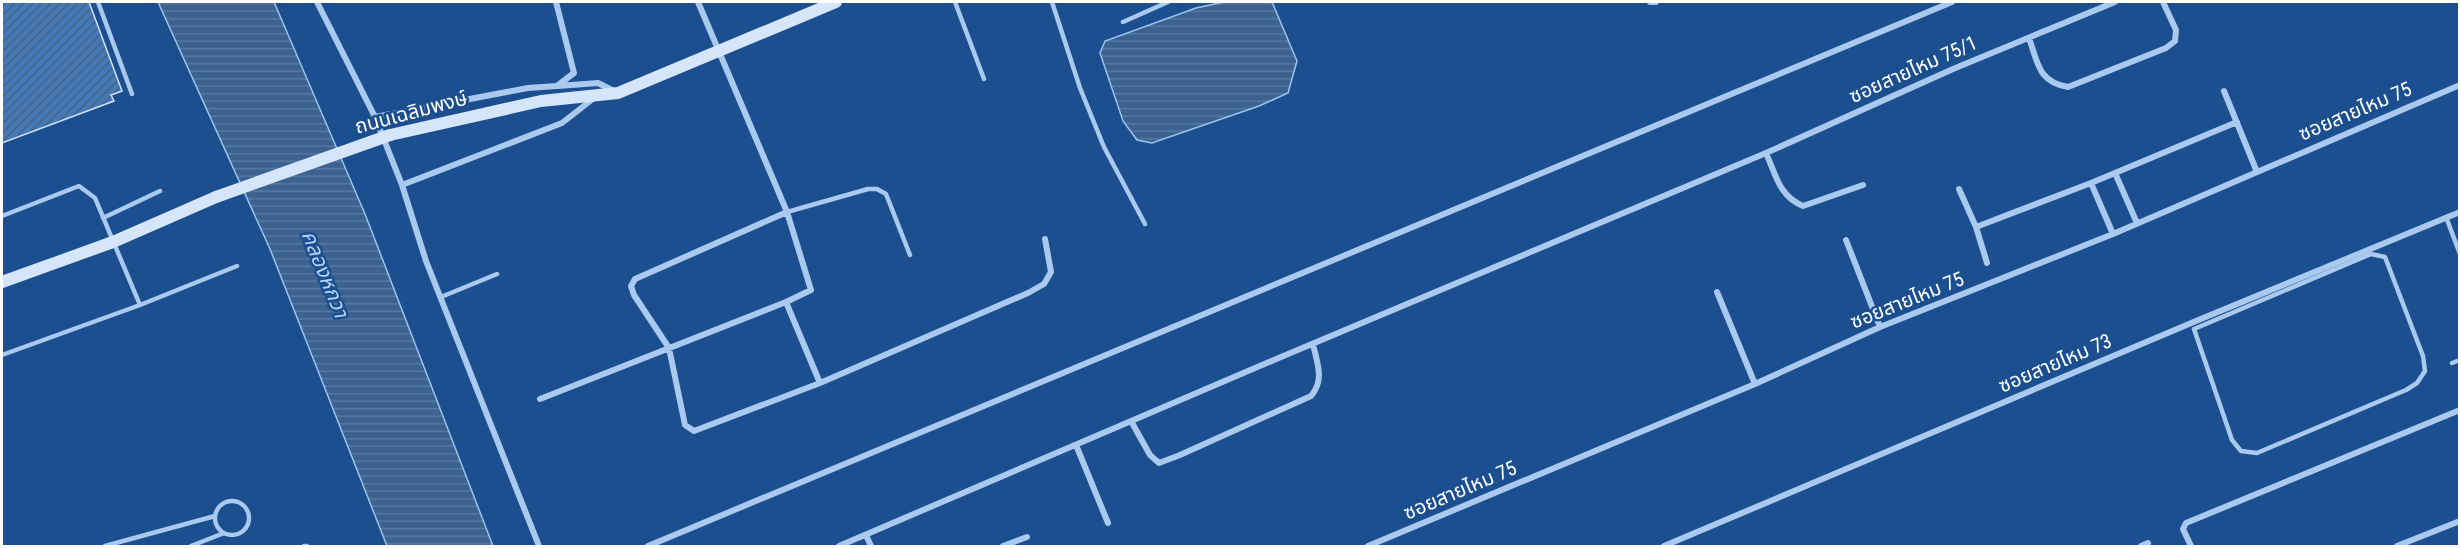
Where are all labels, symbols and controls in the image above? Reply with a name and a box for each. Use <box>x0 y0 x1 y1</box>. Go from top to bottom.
street label: ซอยสายไหม 75/1 <box>1845 30 1981 108</box>
street label: ซอยสายไหม 75 <box>2295 76 2415 146</box>
street label: ถนนเฉลิมพงษ์ <box>352 85 470 139</box>
water label: คลองหกวา <box>297 227 354 323</box>
street label: ซอยสายไหม 75 <box>1847 266 1967 334</box>
street label: ซอยสายไหม 73 <box>1995 328 2115 398</box>
street label: ซอยสายไหม 75 <box>1400 455 1520 525</box>

